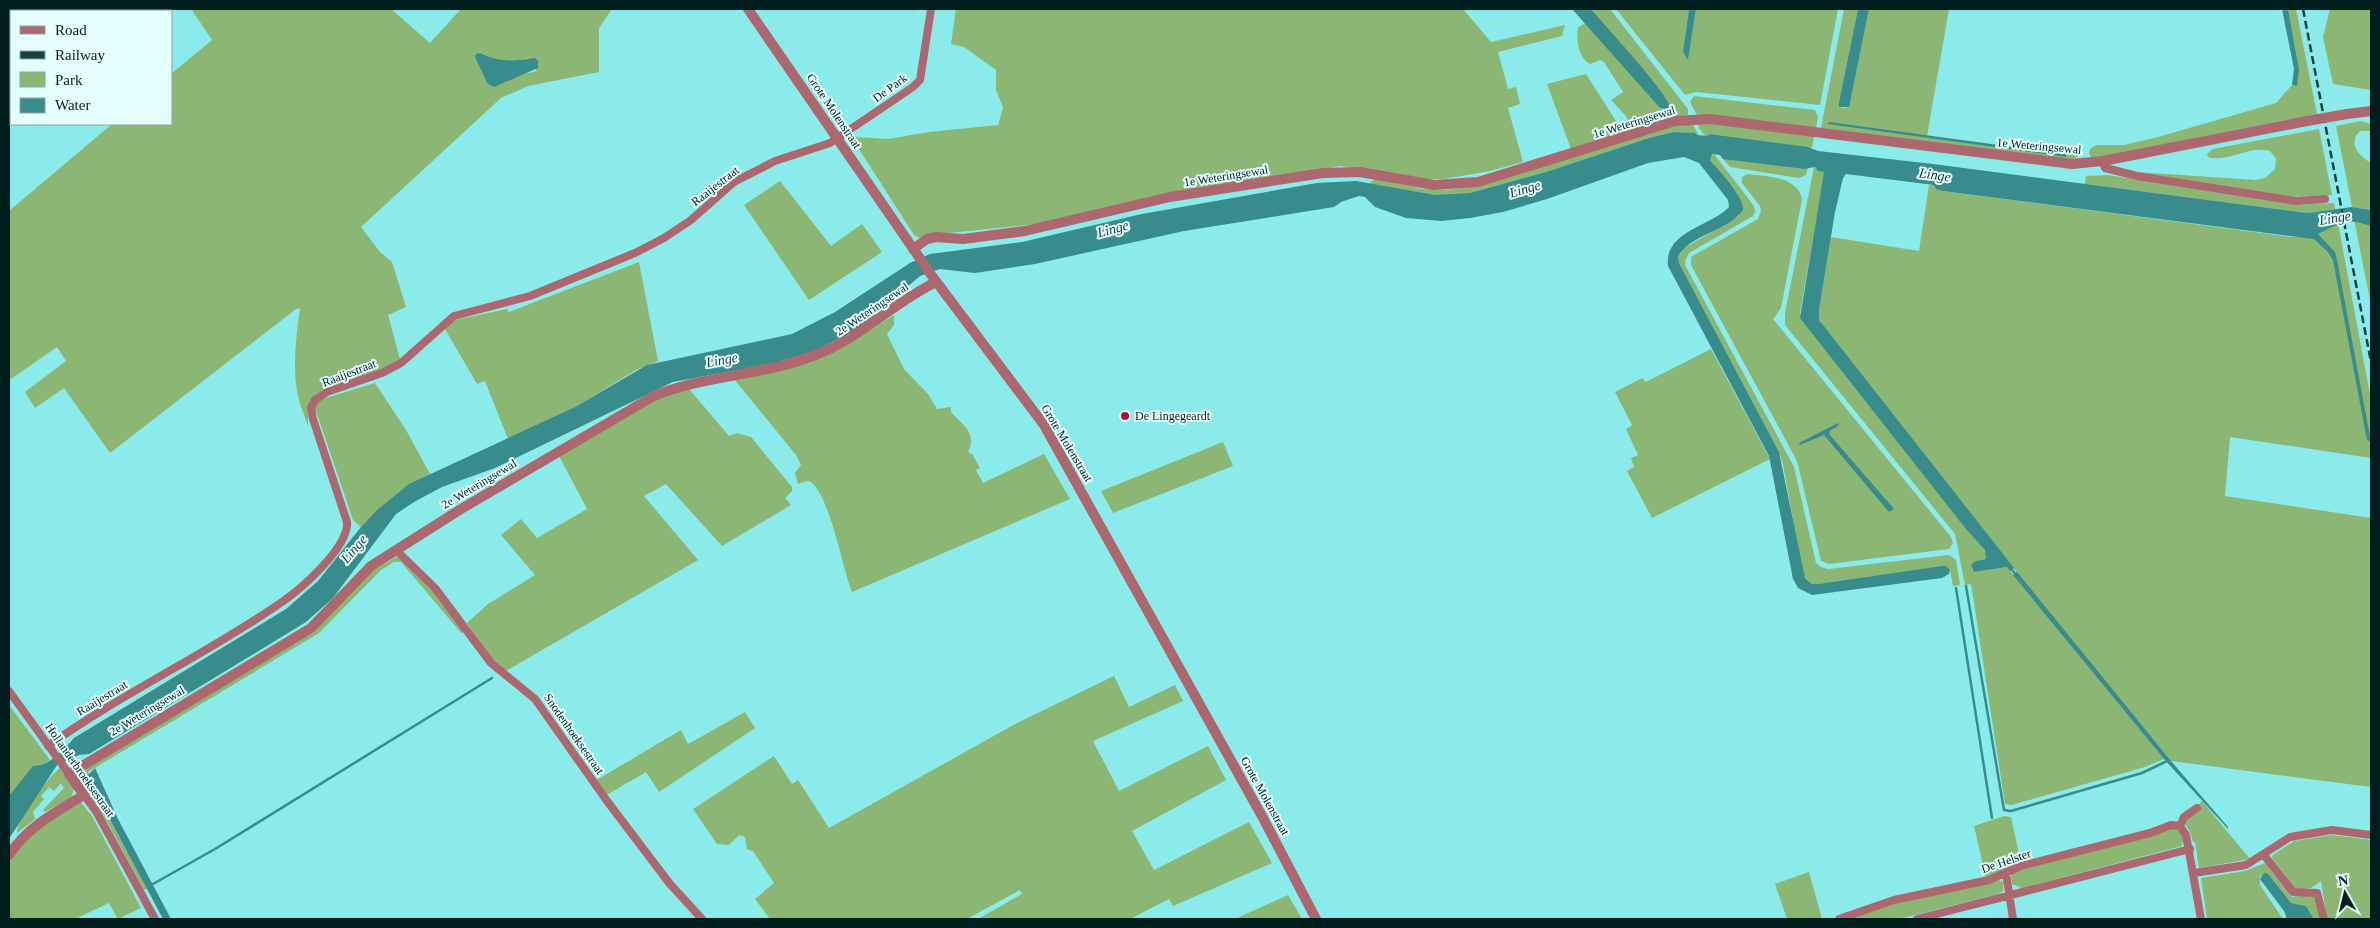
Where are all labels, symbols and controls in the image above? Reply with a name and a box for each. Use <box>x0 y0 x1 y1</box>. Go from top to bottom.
legend <box>10 10 172 125</box>
text: Road <box>55 22 87 38</box>
text: Railway <box>55 47 105 63</box>
street label: Grote Molenstraat <box>804 71 865 152</box>
street label: De Park <box>870 71 910 105</box>
text: Park <box>55 72 83 88</box>
text: Water <box>55 97 90 113</box>
street label: 1e Weteringsewal <box>1591 103 1677 141</box>
street label: 1e Weteringsewal <box>1996 135 2083 157</box>
street label: 1e Weteringsewal <box>1183 162 1270 190</box>
street label: Raaijestraat <box>688 163 742 209</box>
water label: Linge <box>1917 165 1952 185</box>
water label: Linge <box>1507 177 1542 201</box>
water label: Linge <box>2317 208 2352 228</box>
water label: Linge <box>1095 218 1130 241</box>
street label: 2e Weteringsewal <box>833 279 912 339</box>
water label: Linge <box>704 350 739 370</box>
street label: Raaijestraat <box>320 356 379 390</box>
street label: Grote Molenstraat <box>1038 402 1096 485</box>
place label: De Lingegeardt <box>1135 409 1211 423</box>
marker: De Lingegeardt <box>1119 410 1131 422</box>
street label: 2e Weteringsewal <box>439 456 520 512</box>
water label: Linge <box>337 532 370 567</box>
street label: Raaijestraat <box>74 677 130 719</box>
street label: 2e Weteringsewal <box>107 683 188 739</box>
street label: Snodenhoeksestraat <box>541 691 607 778</box>
street label: Hollanderbroeksestraat <box>42 720 118 820</box>
street label: Grote Molenstraat <box>1238 754 1293 838</box>
street label: De Helster <box>1979 846 2033 876</box>
north arrow <box>2320 868 2370 918</box>
text: N <box>2337 872 2349 889</box>

